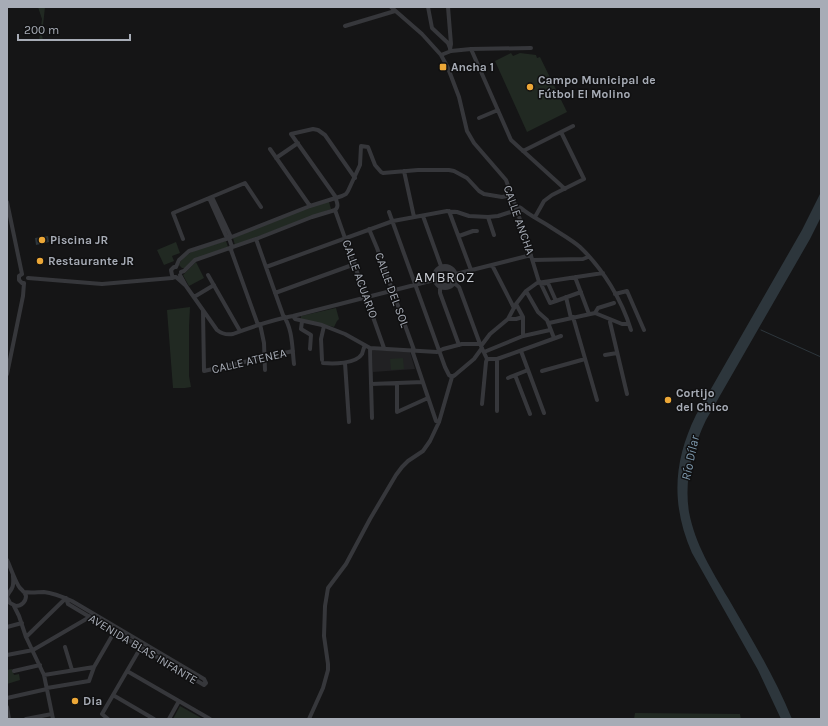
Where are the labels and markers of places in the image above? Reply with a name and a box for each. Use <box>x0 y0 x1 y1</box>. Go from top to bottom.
place label: Ancha 1 <box>451 60 494 74</box>
marker: Ancha 1 <box>438 62 448 72</box>
place label: Campo Municipal de Fútbol El Molino <box>538 73 656 101</box>
marker: Campo Municipal de Fútbol El Molino <box>525 82 535 92</box>
place label: Piscina JR <box>50 233 108 247</box>
marker: Piscina JR <box>37 235 47 245</box>
place label: Restaurante JR <box>48 254 134 268</box>
marker: Restaurante JR <box>35 256 45 266</box>
place label: Cortijo del Chico <box>676 386 729 414</box>
marker: Cortijo del Chico <box>663 395 673 405</box>
place label: Dia <box>83 694 102 708</box>
marker: Dia <box>70 696 80 706</box>

